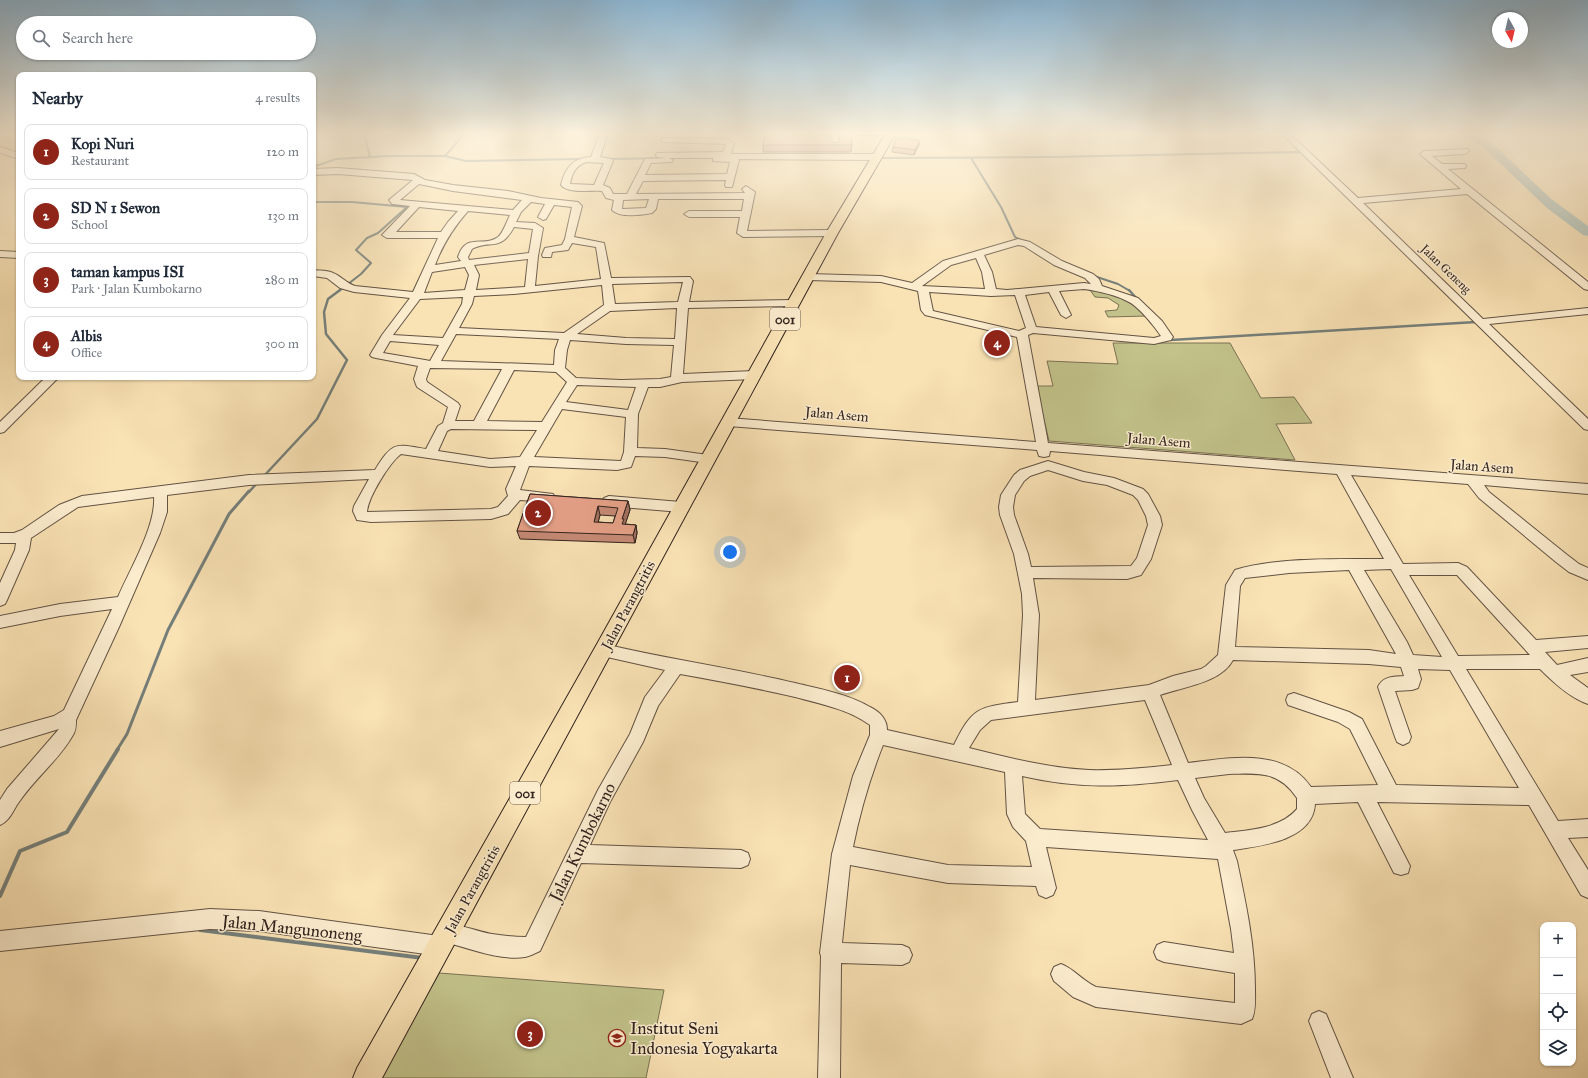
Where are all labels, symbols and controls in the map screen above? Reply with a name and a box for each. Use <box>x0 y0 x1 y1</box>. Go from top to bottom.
north arrow <box>1492 12 1528 48</box>
search box <box>16 16 316 60</box>
icon: search <box>30 27 52 49</box>
text: Search here <box>62 29 133 47</box>
text: Nearby <box>32 88 83 109</box>
text: 4 results <box>255 90 300 106</box>
text: Kopi Nuri <box>71 135 134 153</box>
text: 1 <box>43 144 49 160</box>
text: 120 m <box>266 144 299 160</box>
text: Restaurant <box>71 153 129 169</box>
text: SD N 1 Sewon <box>71 199 160 217</box>
text: 2 <box>43 208 49 224</box>
text: 130 m <box>267 208 299 224</box>
text: School <box>71 217 108 233</box>
street label: Jalan Geneng <box>1416 240 1474 297</box>
text: taman kampus ISI <box>71 263 185 281</box>
text: 3 <box>43 272 49 288</box>
text: 280 m <box>264 272 299 288</box>
text: Park · Jalan Kumbokarno <box>71 281 202 297</box>
road number: 001 <box>770 308 800 330</box>
text: Albis <box>71 327 102 345</box>
pin: 4 <box>984 328 1010 358</box>
text: 4 <box>42 336 50 352</box>
text: 300 m <box>265 336 299 352</box>
text: Office <box>71 345 102 361</box>
street label: Jalan Asem <box>802 403 870 427</box>
street label: Jalan Asem <box>1124 429 1192 453</box>
street label: Jalan Asem <box>1448 456 1515 478</box>
pin: 2 <box>525 498 551 528</box>
your location <box>720 542 740 562</box>
street label: Jalan Parangtritis <box>597 558 660 655</box>
pin: 1 <box>834 663 860 693</box>
street label: Jalan Kumbokarno <box>544 779 620 907</box>
road number: 001 <box>510 782 540 804</box>
street label: Jalan Parangtritis <box>440 842 505 939</box>
street label: Jalan Mangunoneng <box>219 910 363 946</box>
map controls <box>1540 922 1576 1066</box>
button: + <box>1540 922 1576 958</box>
button: − <box>1540 958 1576 994</box>
button: locate <box>1540 994 1576 1030</box>
place label: Institut Seni Indonesia Yogyakarta <box>630 1018 779 1059</box>
pin: 3 <box>517 1019 543 1049</box>
school or university icon: Institut Seni Indonesia Yogyakarta <box>607 1028 627 1048</box>
button: layers <box>1540 1030 1576 1066</box>

